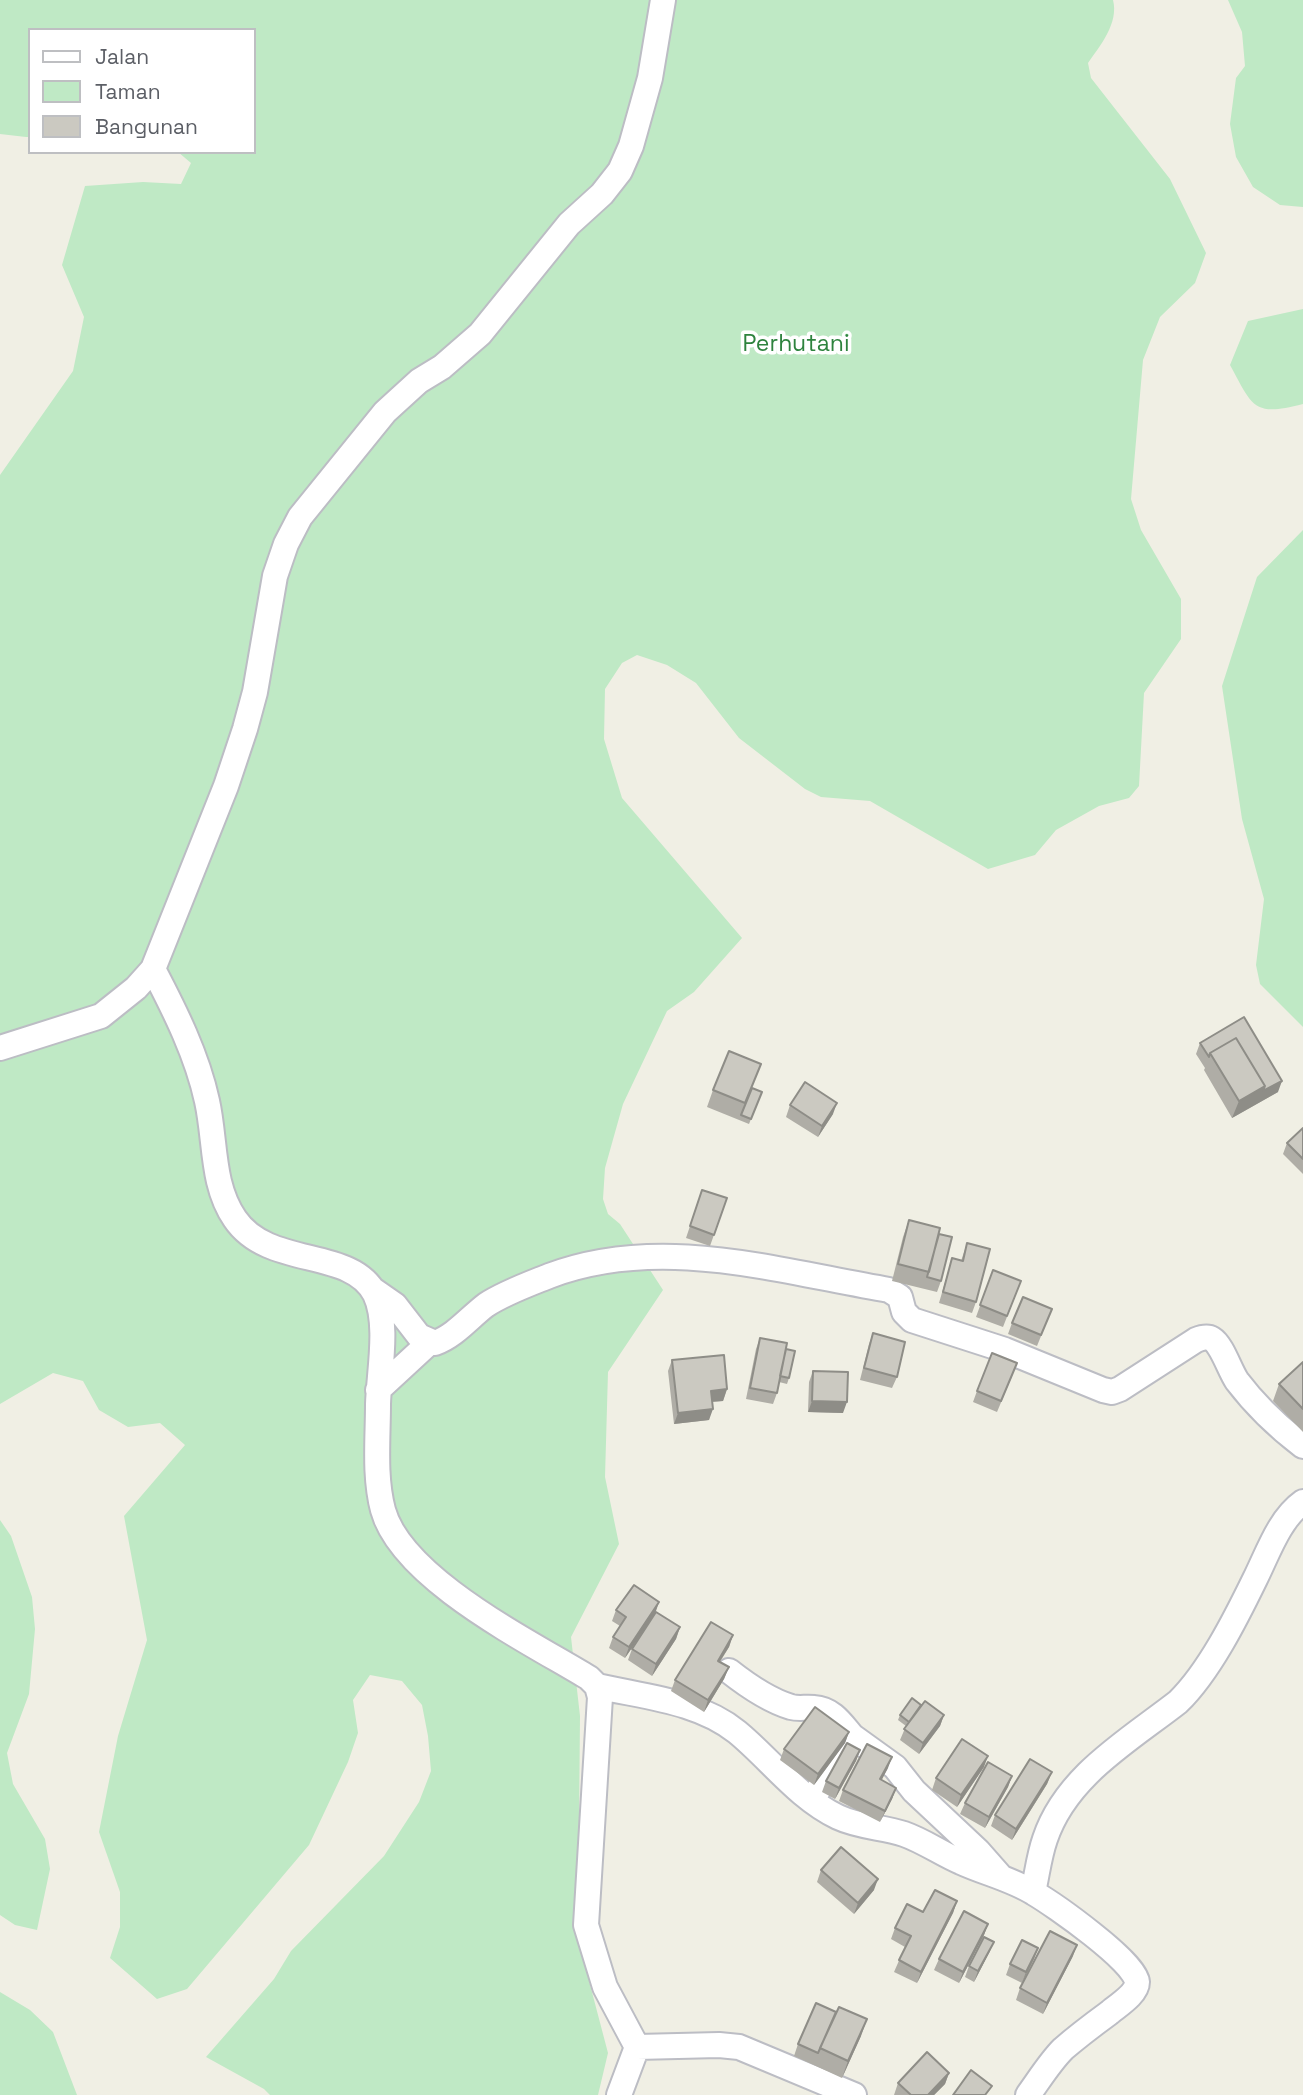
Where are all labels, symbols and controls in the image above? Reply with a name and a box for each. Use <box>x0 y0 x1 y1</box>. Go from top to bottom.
legend <box>28 28 256 154</box>
text: Jalan <box>95 43 149 70</box>
text: Taman <box>95 78 161 105</box>
text: Bangunan <box>95 113 198 140</box>
park label: Perhutani <box>742 331 850 359</box>

